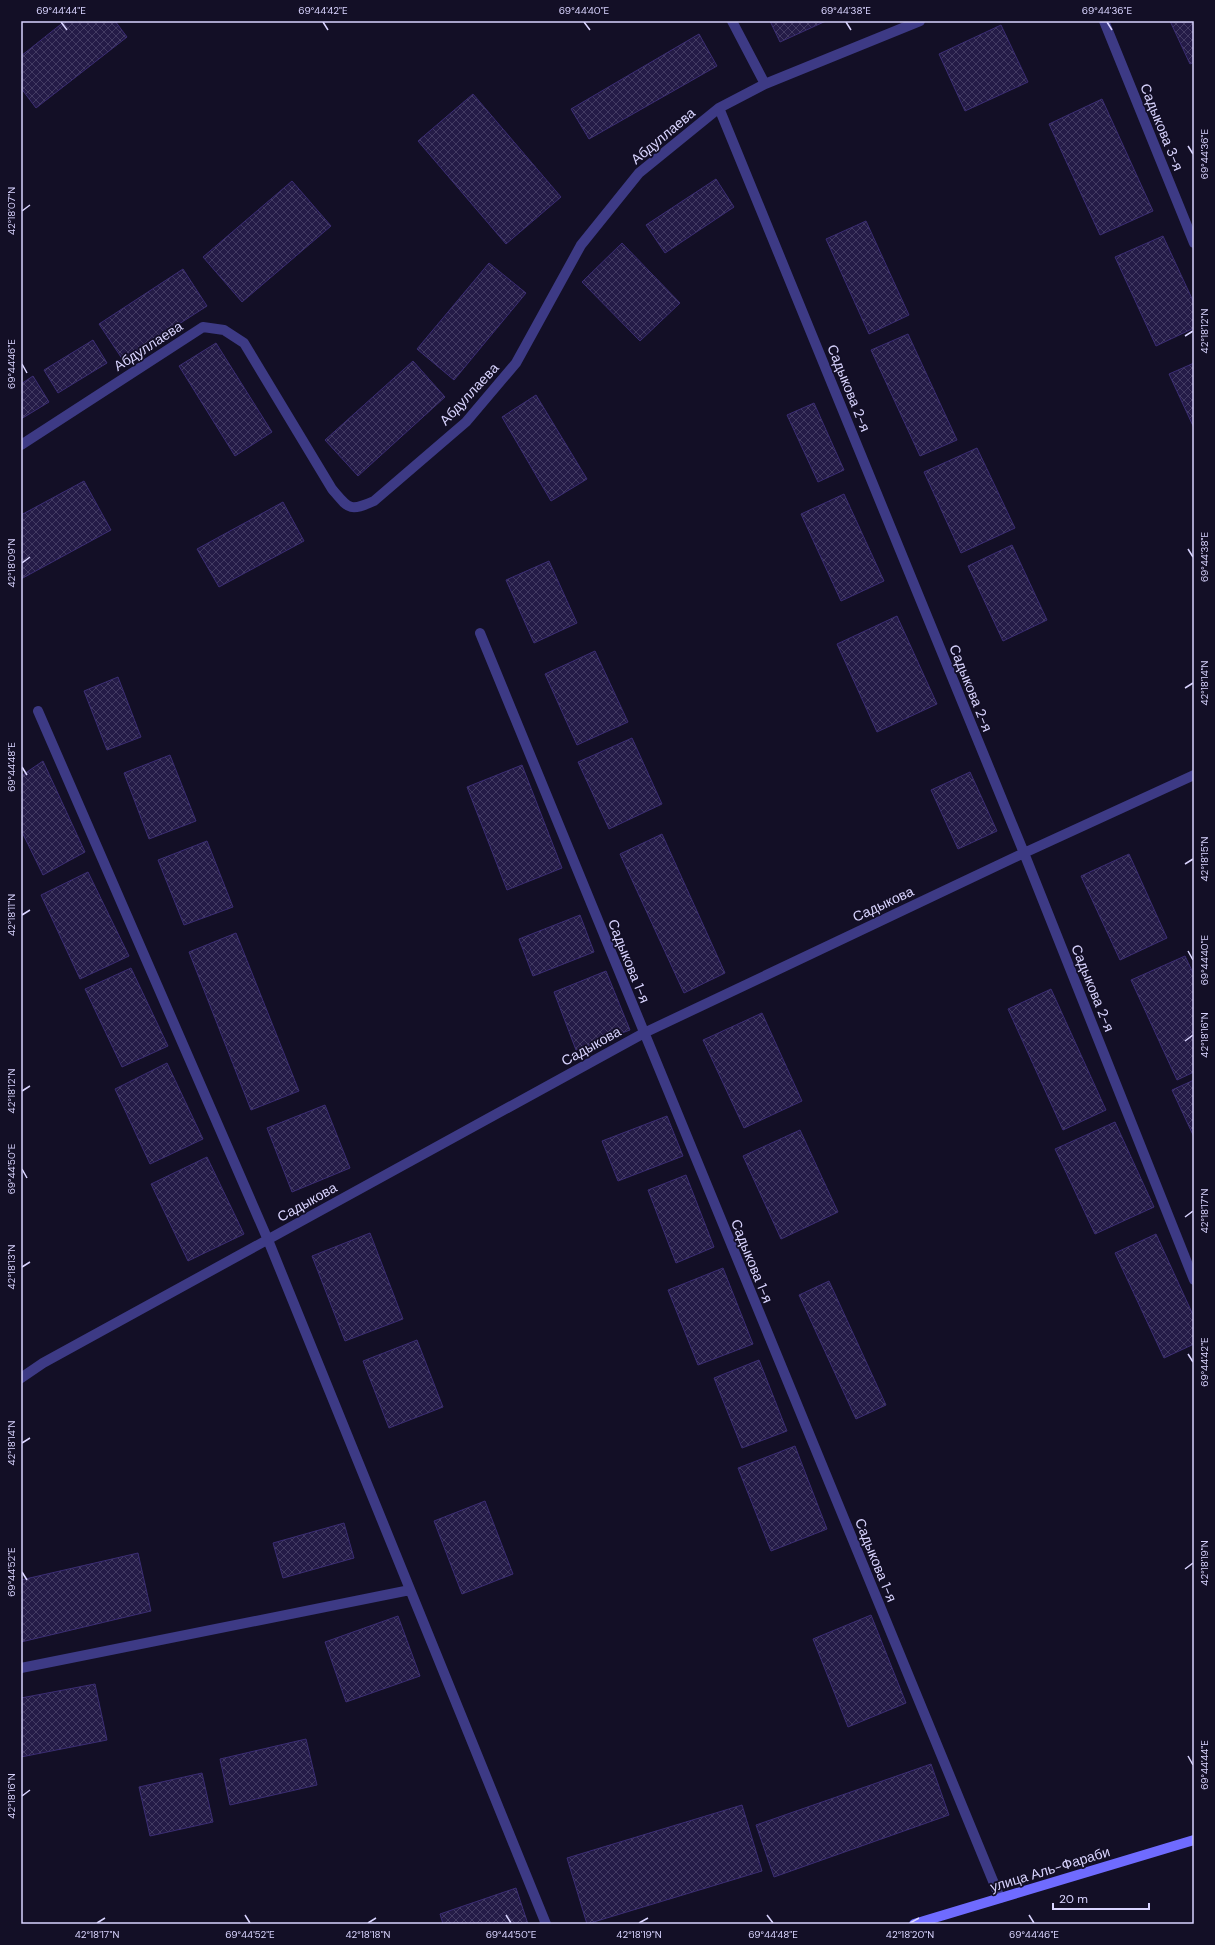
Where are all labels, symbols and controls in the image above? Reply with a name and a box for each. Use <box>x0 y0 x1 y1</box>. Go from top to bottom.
text: 69°44'44"E <box>36 4 86 17</box>
text: 69°44'42"E <box>298 4 348 17</box>
text: 69°44'40"E <box>559 4 610 17</box>
text: 69°44'38"E <box>821 4 871 17</box>
text: 69°44'36"E <box>1082 4 1132 17</box>
street label: Садыкова 3-я <box>1136 81 1188 173</box>
street label: Абдуллаева <box>627 104 699 168</box>
text: 69°44'36"E <box>1198 129 1211 179</box>
text: 42°18'07"N <box>5 187 18 235</box>
text: 42°18'12"N <box>1198 309 1211 353</box>
street label: Абдуллаева <box>110 317 186 375</box>
text: 69°44'46"E <box>5 339 18 389</box>
street label: Садыкова 2-я <box>823 342 875 434</box>
street label: Абдуллаева <box>436 359 503 429</box>
text: 69°44'38"E <box>1198 532 1211 582</box>
text: 42°18'09"N <box>5 538 18 588</box>
street label: Садыкова 2-я <box>945 642 997 734</box>
text: 42°18'14"N <box>1198 660 1211 706</box>
text: 69°44'48"E <box>5 742 18 792</box>
text: 42°18'15"N <box>1198 836 1211 881</box>
street label: Садыкова <box>850 882 917 926</box>
text: 42°18'11"N <box>5 894 18 936</box>
street label: Садыкова 1-я <box>604 917 654 1005</box>
text: 69°44'40"E <box>1198 934 1211 985</box>
street label: Садыкова 2-я <box>1067 942 1119 1034</box>
text: 42°18'16"N <box>1198 1012 1211 1058</box>
street label: Садыкова <box>558 1022 624 1070</box>
text: 42°18'12"N <box>5 1069 18 1113</box>
text: 69°44'50"E <box>5 1143 18 1194</box>
street label: Садыкова <box>274 1178 340 1226</box>
text: 42°18'17"N <box>1198 1189 1211 1233</box>
street label: Садыкова 1-я <box>727 1217 777 1305</box>
text: 42°18'13"N <box>5 1244 18 1289</box>
text: 69°44'42"E <box>1198 1337 1211 1387</box>
text: 42°18'14"N <box>5 1420 18 1466</box>
street label: Садыкова 1-я <box>851 1516 901 1604</box>
text: 42°18'19"N <box>1198 1540 1211 1586</box>
text: 69°44'52"E <box>5 1547 18 1597</box>
text: 69°44'44"E <box>1198 1740 1211 1790</box>
text: 42°18'16"N <box>5 1773 18 1819</box>
street label: улица Аль-Фараби <box>988 1842 1112 1896</box>
scale bar <box>1053 1885 1149 1911</box>
text: 20 m <box>1059 1891 1088 1907</box>
text: 42°18'17"N <box>75 1928 119 1941</box>
text: 69°44'52"E <box>225 1928 275 1941</box>
text: 42°18'18"N <box>345 1928 391 1941</box>
text: 69°44'50"E <box>486 1928 537 1941</box>
text: 42°18'19"N <box>616 1928 662 1941</box>
text: 69°44'48"E <box>748 1928 798 1941</box>
text: 42°18'20"N <box>886 1928 934 1941</box>
text: 69°44'46"E <box>1009 1928 1059 1941</box>

